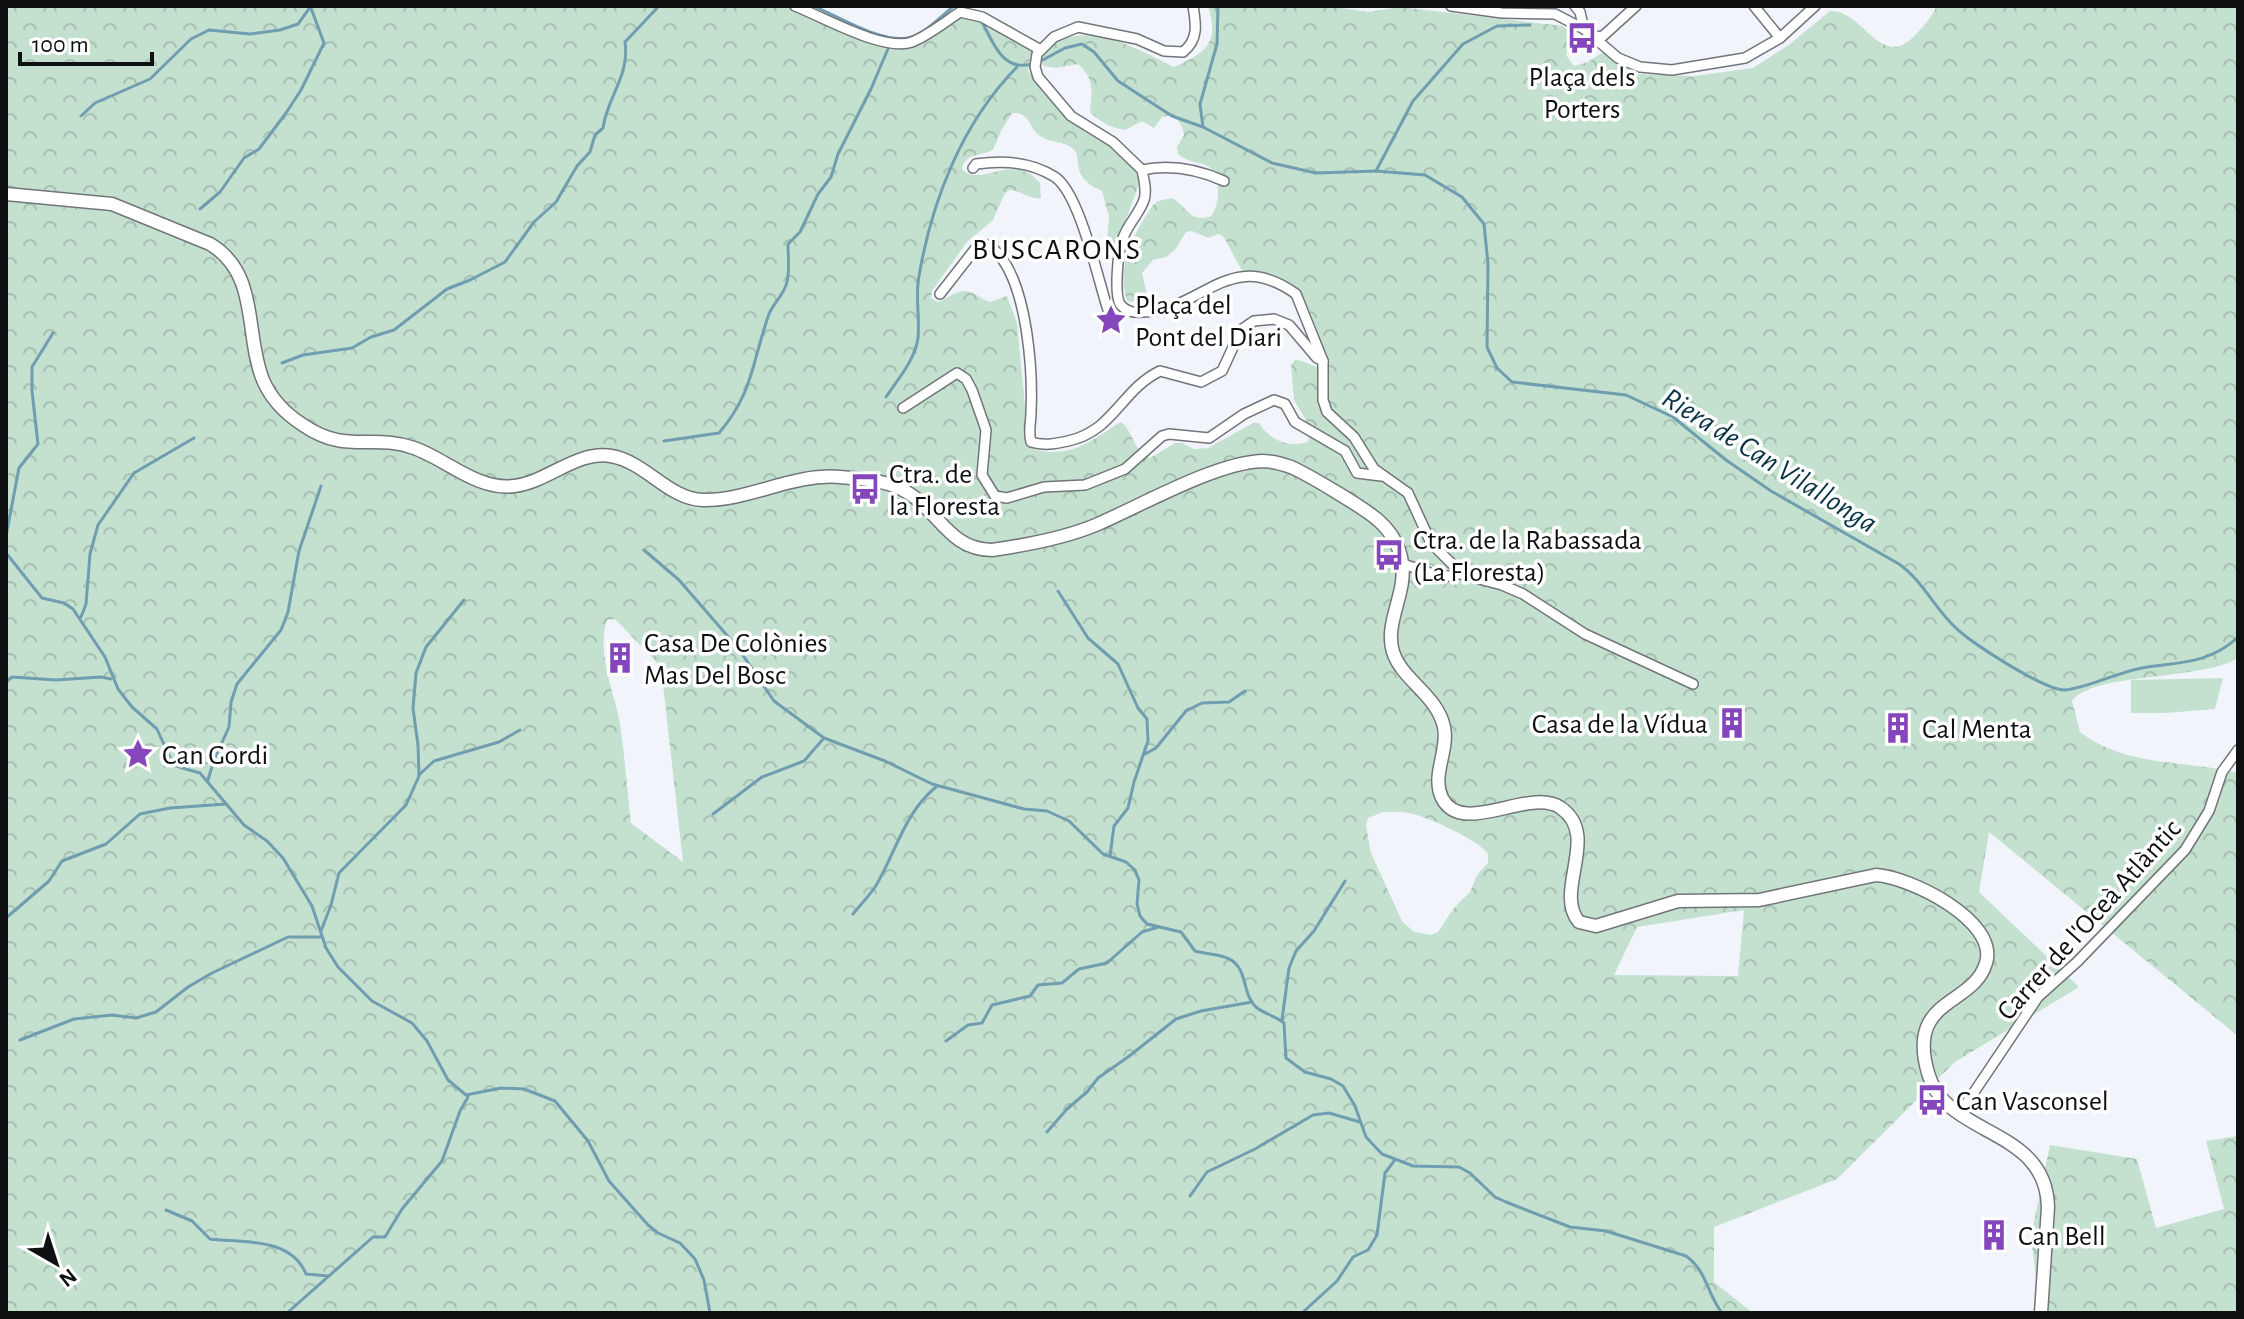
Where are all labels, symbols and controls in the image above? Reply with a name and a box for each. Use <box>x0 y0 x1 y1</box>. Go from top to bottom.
scale bar <box>20 16 152 66</box>
bus stop icon: Plaça dels Porters <box>1565 21 1599 55</box>
text: 100 m <box>32 33 89 57</box>
place label: Plaça dels Porters <box>1528 64 1636 124</box>
district label: BUSCARONS <box>972 235 1142 265</box>
place label: Plaça del Pont del Diari <box>1135 292 1282 352</box>
place icon: Plaça del Pont del Diari <box>1094 303 1128 337</box>
water label: Riera de Can Vilallonga <box>1657 383 1882 539</box>
place label: Ctra. de la Floresta <box>889 461 1000 521</box>
bus stop icon: Ctra. de la Floresta <box>848 472 882 506</box>
place label: Ctra. de la Rabassada (La Floresta) <box>1413 527 1642 587</box>
bus stop icon: Ctra. de la Rabassada (La Floresta) <box>1372 538 1406 572</box>
place label: Casa De Colònies Mas Del Bosc <box>644 630 828 690</box>
building icon: Casa De Colònies Mas Del Bosc <box>603 641 637 675</box>
building icon: Casa de la Vídua <box>1715 706 1749 740</box>
place label: Casa de la Vídua <box>1532 711 1708 739</box>
building icon: Cal Menta <box>1881 711 1915 745</box>
place label: Cal Menta <box>1922 716 2032 744</box>
place icon: Can Gordi <box>121 737 155 771</box>
place label: Can Gordi <box>162 742 268 770</box>
street label: Carrer de l'Oceà Atlàntic <box>1992 815 2187 1026</box>
bus stop icon: Can Vasconsel <box>1915 1083 1949 1117</box>
place label: Can Vasconsel <box>1956 1088 2109 1116</box>
building icon: Can Bell <box>1977 1218 2011 1252</box>
north arrow <box>16 1223 96 1303</box>
place label: Can Bell <box>2018 1223 2106 1251</box>
text: N <box>55 1264 81 1291</box>

